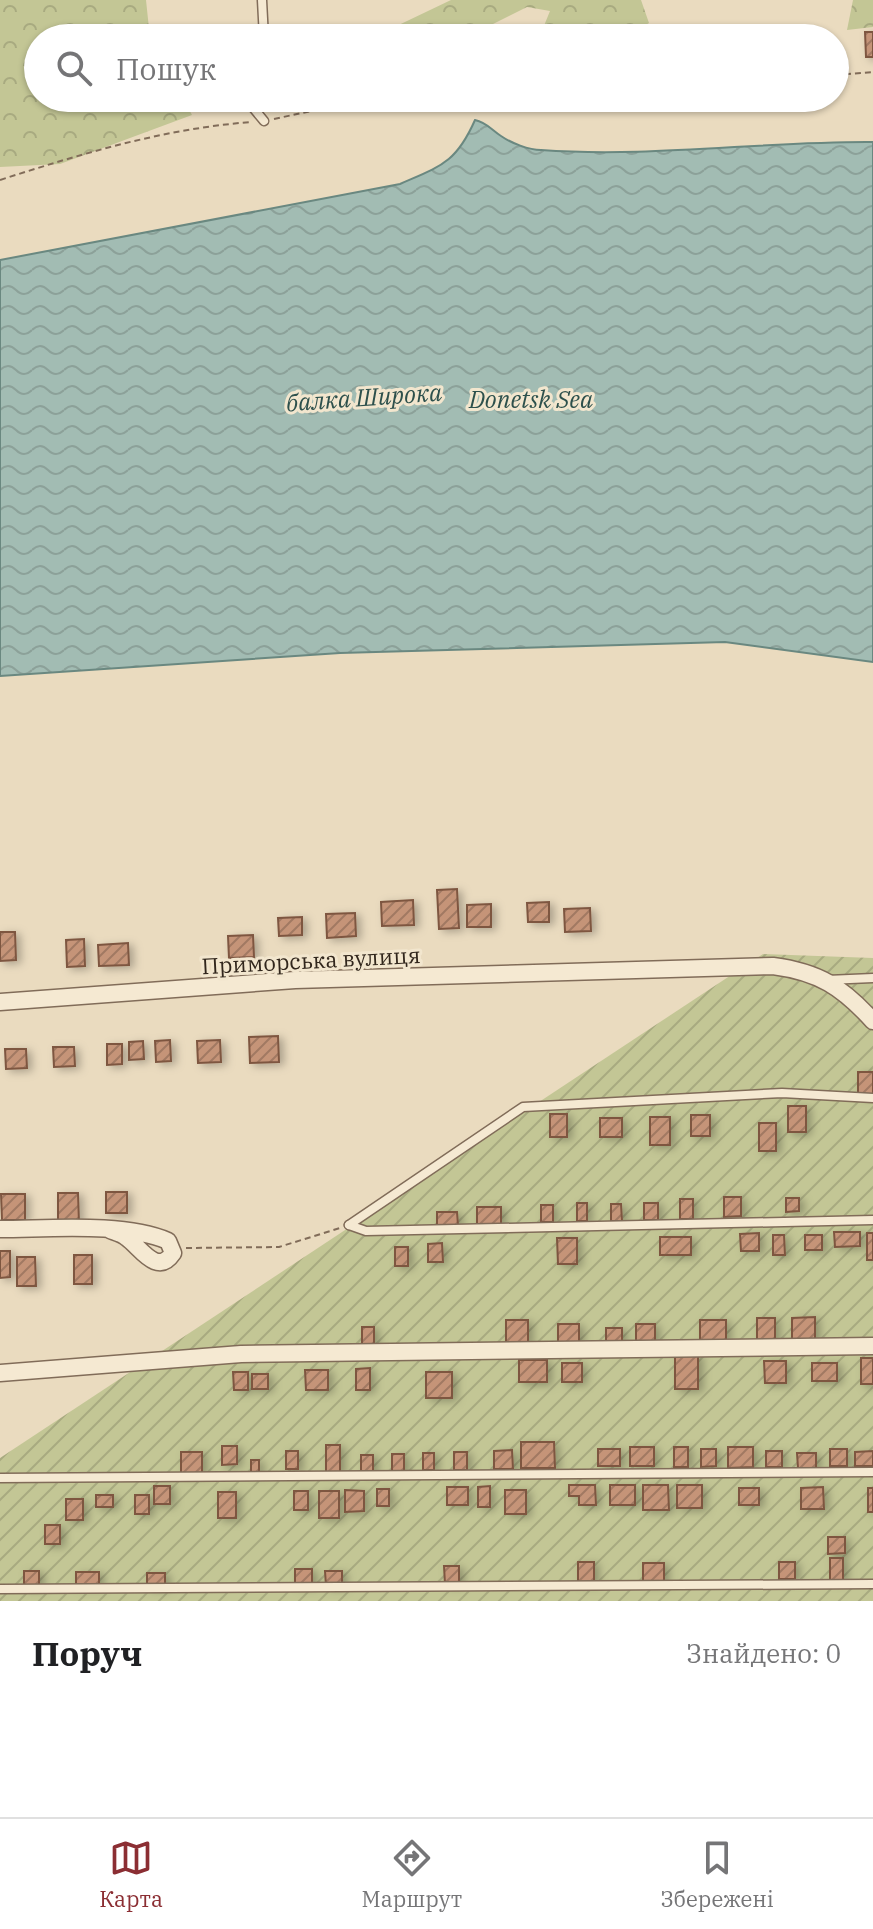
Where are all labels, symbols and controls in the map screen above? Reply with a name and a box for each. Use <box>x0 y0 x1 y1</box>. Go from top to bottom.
search box <box>24 24 849 112</box>
icon: search <box>52 46 96 90</box>
text: Пошук <box>116 49 216 88</box>
water label: балка Широка <box>285 376 443 418</box>
water label: Donetsk Sea <box>468 383 593 415</box>
street label: Приморська вулиця <box>201 940 421 980</box>
text: Поруч <box>32 1631 142 1675</box>
text: Знайдено: 0 <box>686 1636 841 1670</box>
tab: Карта <box>99 1836 163 1913</box>
tab: Маршрут <box>361 1836 462 1913</box>
tab: Збережені <box>661 1836 774 1913</box>

